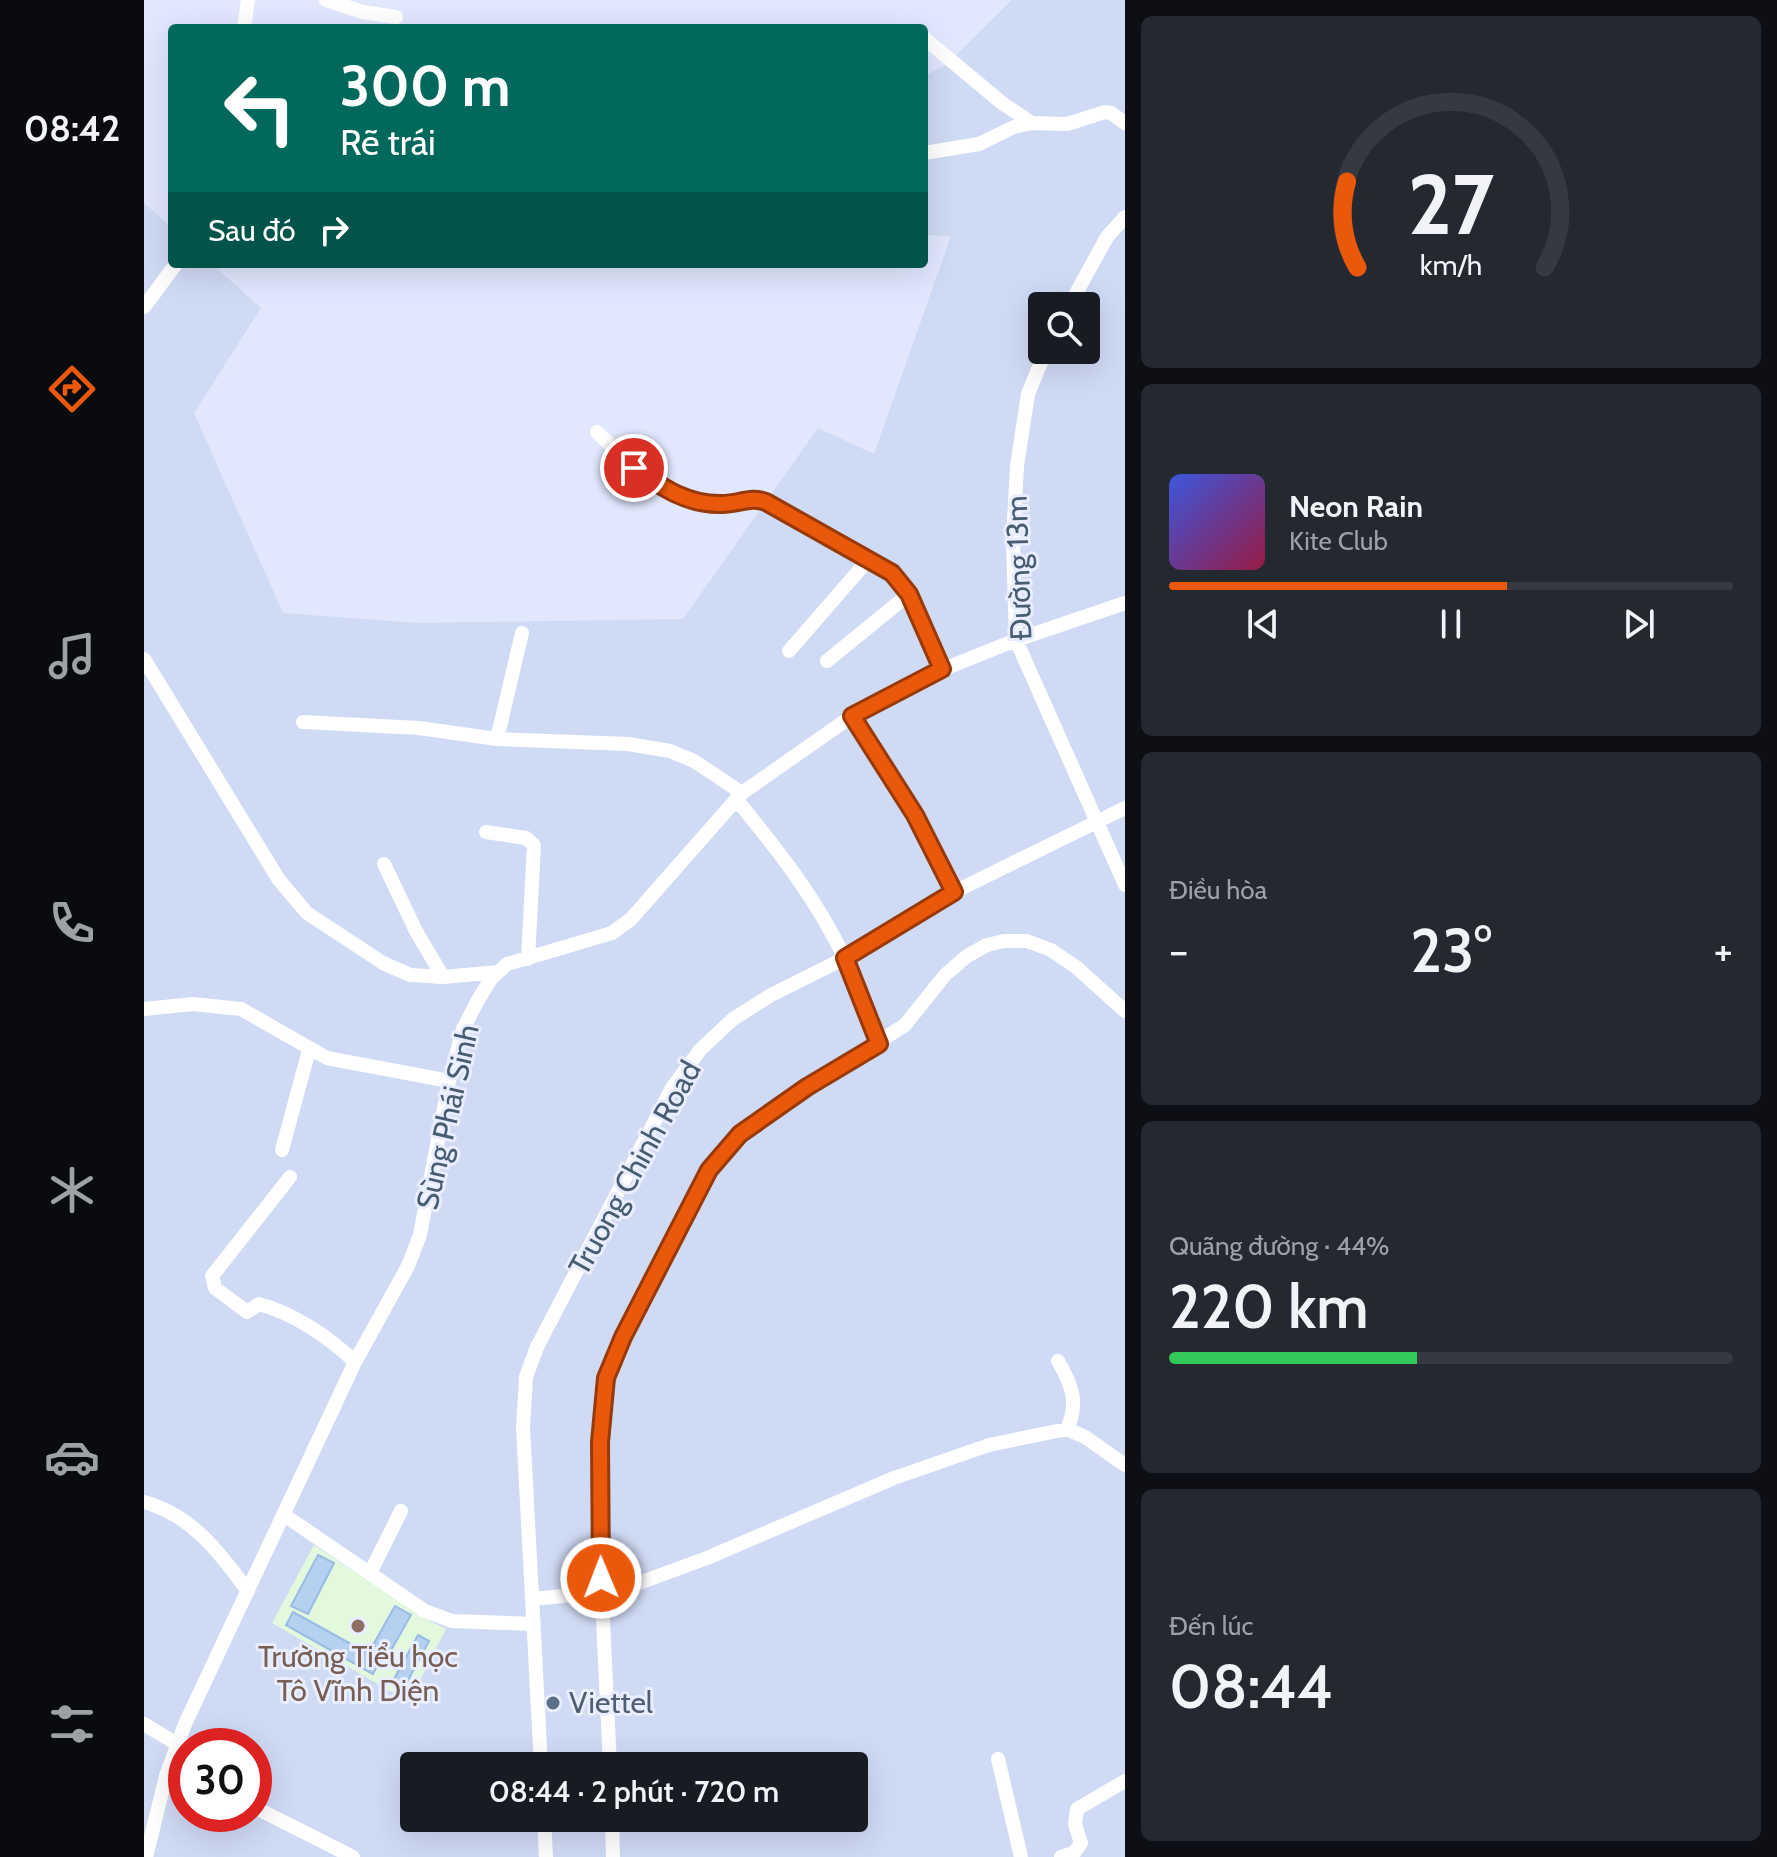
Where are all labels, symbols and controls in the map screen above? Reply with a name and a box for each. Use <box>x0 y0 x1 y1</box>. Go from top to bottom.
text: 300 m <box>340 52 511 120</box>
icon: left <box>208 56 312 160</box>
text: 08:42 <box>24 106 120 150</box>
text: Rẽ trái <box>340 120 436 164</box>
text: 27 <box>1408 154 1494 255</box>
icon: right <box>312 208 356 252</box>
text: Sau đó <box>208 212 296 249</box>
text: km/h <box>1420 247 1482 282</box>
map controls <box>1028 292 1100 364</box>
button: search <box>1028 292 1100 364</box>
icon: directions <box>44 361 100 417</box>
pin <box>600 434 668 502</box>
icon: arrive <box>612 446 656 490</box>
text: Neon Rain <box>1289 488 1423 525</box>
street label: Đường 13m <box>997 495 1040 641</box>
text: Kite Club <box>1289 525 1388 557</box>
icon: previous <box>1241 602 1285 646</box>
icon: pause <box>1429 602 1473 646</box>
icon: next <box>1617 602 1661 646</box>
icon: music <box>44 628 100 684</box>
text: Điều hòa <box>1169 874 1267 906</box>
icon: phone <box>44 895 100 951</box>
text: 23° <box>1410 914 1492 987</box>
text: − <box>1169 924 1188 977</box>
text: + <box>1714 924 1733 977</box>
street label: Sùng Phái Sinh <box>408 1021 487 1213</box>
street label: Truong Chinh Road <box>560 1054 709 1281</box>
icon: climate <box>44 1162 100 1218</box>
text: Quãng đường · 44% <box>1169 1230 1389 1262</box>
text: 220 km <box>1169 1270 1369 1343</box>
icon: car <box>44 1429 100 1485</box>
position arrow <box>559 1536 643 1620</box>
text: Đến lúc <box>1169 1610 1253 1642</box>
marker: Trường Tiểu học Tô Vĩnh Diện <box>349 1617 367 1635</box>
place label: Trường Tiểu học Tô Vĩnh Diện <box>258 1638 458 1709</box>
text: 08:44 <box>1169 1650 1333 1723</box>
place label: Viettel <box>569 1684 653 1721</box>
marker: Viettel <box>544 1694 562 1712</box>
icon: filters <box>44 1696 100 1752</box>
speed limit sign: 30 <box>168 1728 272 1832</box>
text: 08:44 · 2 phút · 720 m <box>489 1773 779 1810</box>

